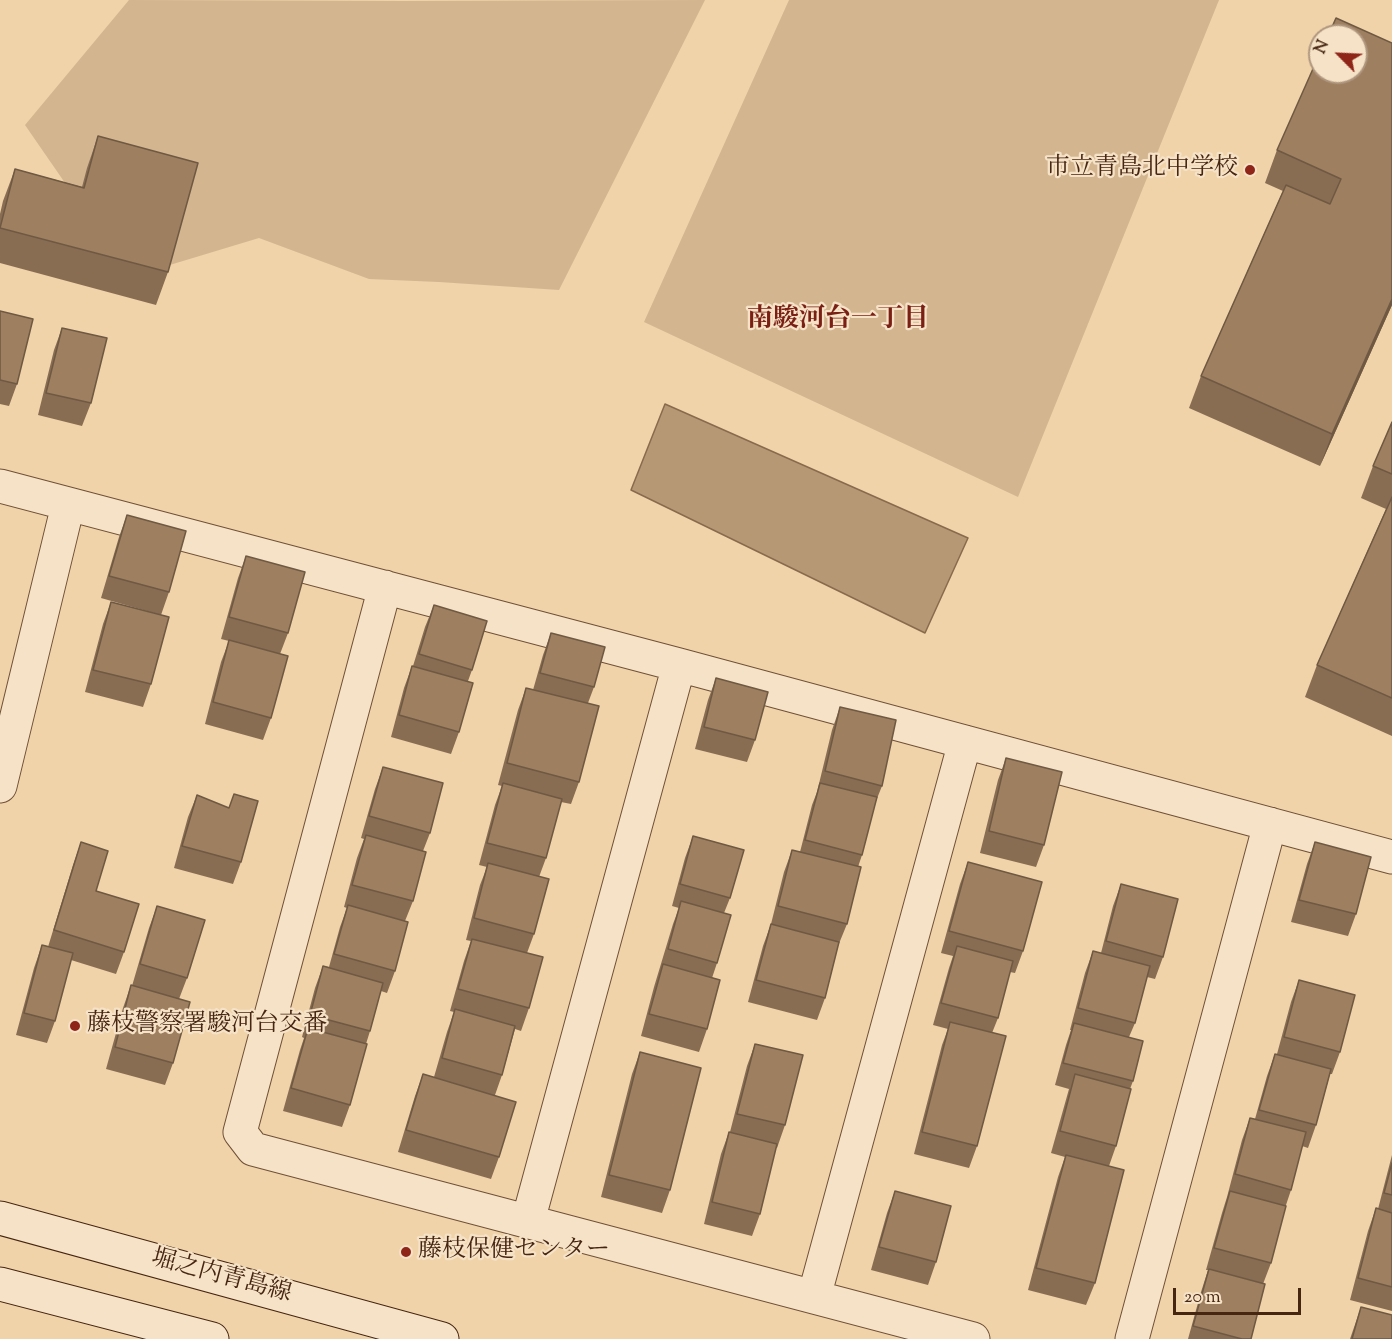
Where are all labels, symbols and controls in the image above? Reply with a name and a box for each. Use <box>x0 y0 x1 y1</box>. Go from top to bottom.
north arrow <box>1308 24 1368 84</box>
text: N <box>1310 37 1336 58</box>
place label: 市立青島北中学校 <box>1046 156 1238 184</box>
marker: 市立青島北中学校 <box>1243 163 1257 177</box>
district label: 南駿河台一丁目 <box>747 306 929 338</box>
place label: 藤枝警察署駿河台交番 <box>87 1012 327 1040</box>
marker: 藤枝警察署駿河台交番 <box>68 1019 82 1033</box>
place label: 藤枝保健センター <box>418 1238 610 1266</box>
street label: 堀之内青島線 <box>148 1245 294 1311</box>
marker: 藤枝保健センター <box>399 1245 413 1259</box>
scale bar <box>1176 1276 1304 1314</box>
text: 20 m <box>1184 1285 1221 1311</box>

